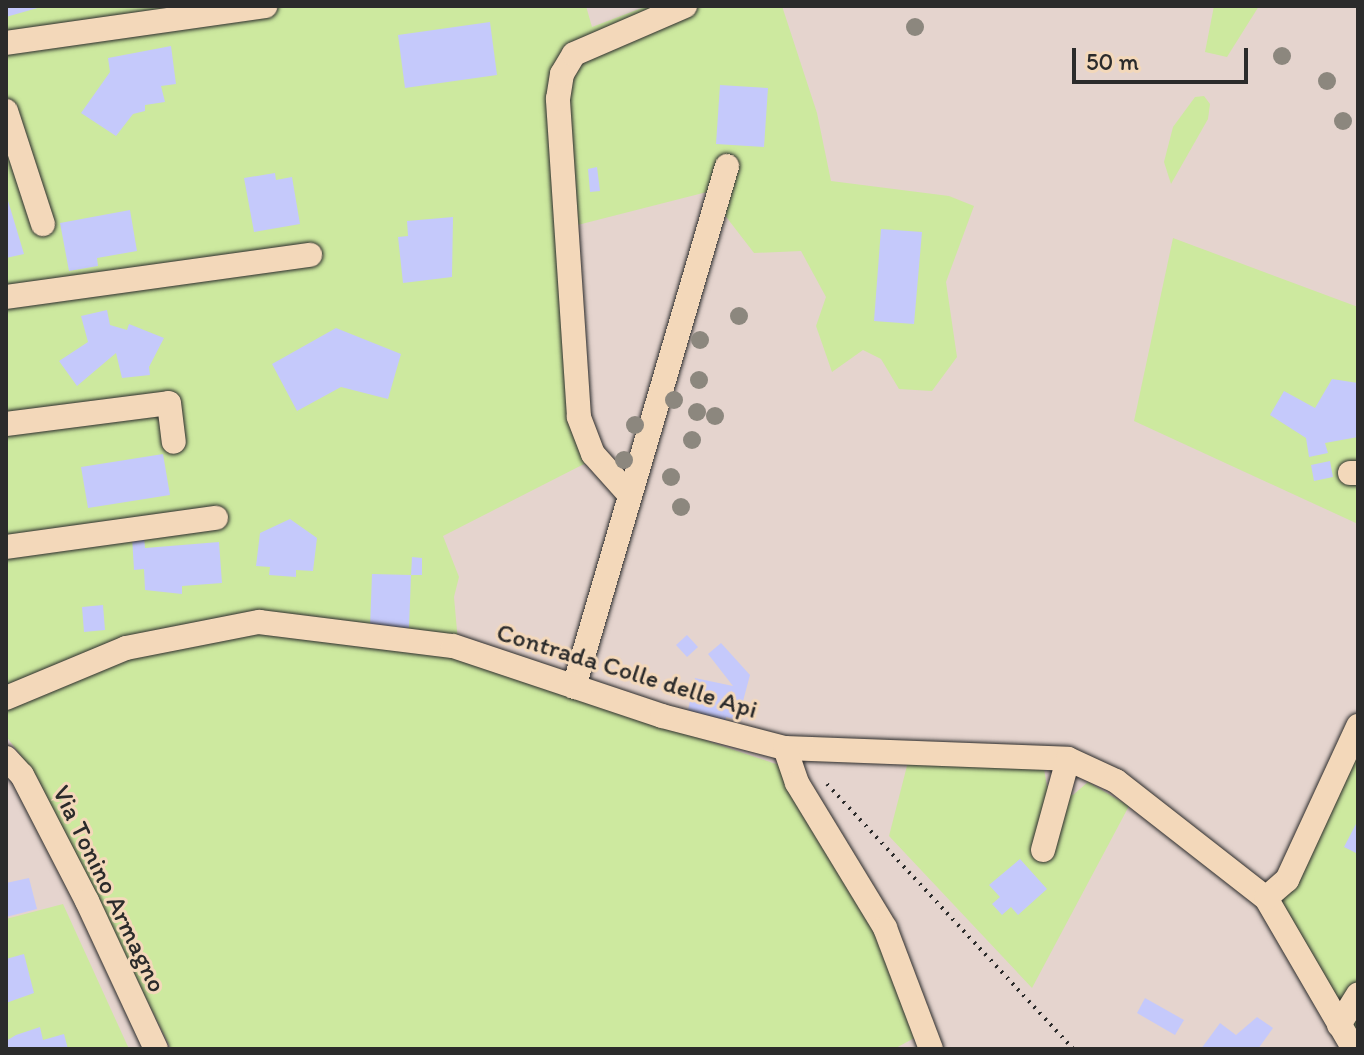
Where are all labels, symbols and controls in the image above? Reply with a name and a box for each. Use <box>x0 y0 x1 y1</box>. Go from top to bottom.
scale bar <box>1076 32 1252 82</box>
text: 50 m <box>1086 47 1139 76</box>
street label: Contrada Colle delle Api <box>493 616 761 726</box>
street label: Via Tonino Armagno <box>46 782 172 996</box>

